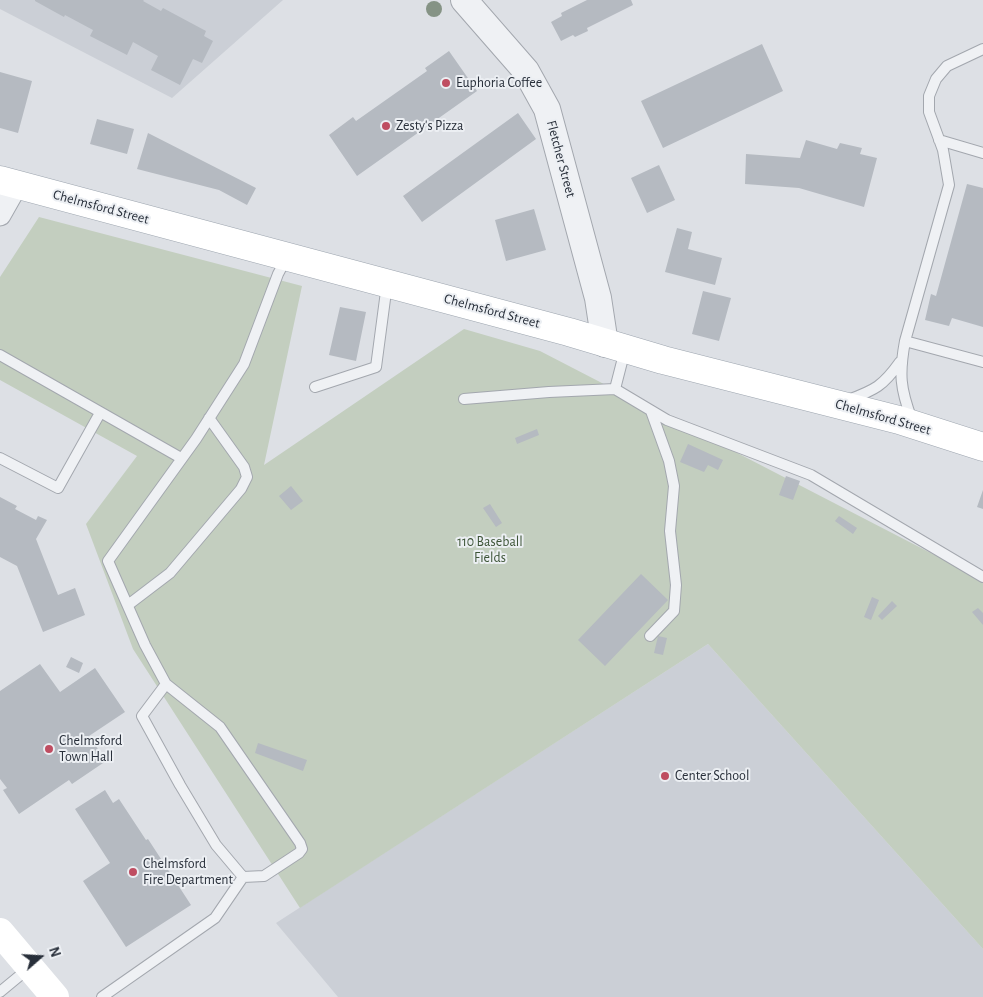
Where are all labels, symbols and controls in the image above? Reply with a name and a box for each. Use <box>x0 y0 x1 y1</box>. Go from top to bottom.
place label: Euphoria Coffee <box>456 75 542 91</box>
marker: Euphoria Coffee <box>440 77 452 89</box>
place label: Zesty's Pizza <box>396 118 464 134</box>
street label: Fletcher Street <box>543 119 579 199</box>
marker: Zesty's Pizza <box>380 120 392 132</box>
street label: Chelmsford Street <box>51 186 151 228</box>
street label: Chelmsford Street <box>442 290 542 332</box>
street label: Chelmsford Street <box>833 395 933 439</box>
park label: 110 Baseball Fields <box>457 534 523 566</box>
place label: Chelmsford Town Hall <box>59 733 122 766</box>
marker: Chelmsford Town Hall <box>43 743 55 755</box>
place label: Center School <box>675 768 749 784</box>
marker: Center School <box>659 770 671 782</box>
place label: Chelmsford Fire Department <box>143 856 233 889</box>
marker: Chelmsford Fire Department <box>127 866 139 878</box>
north arrow <box>15 932 65 982</box>
text: N <box>46 945 62 959</box>

